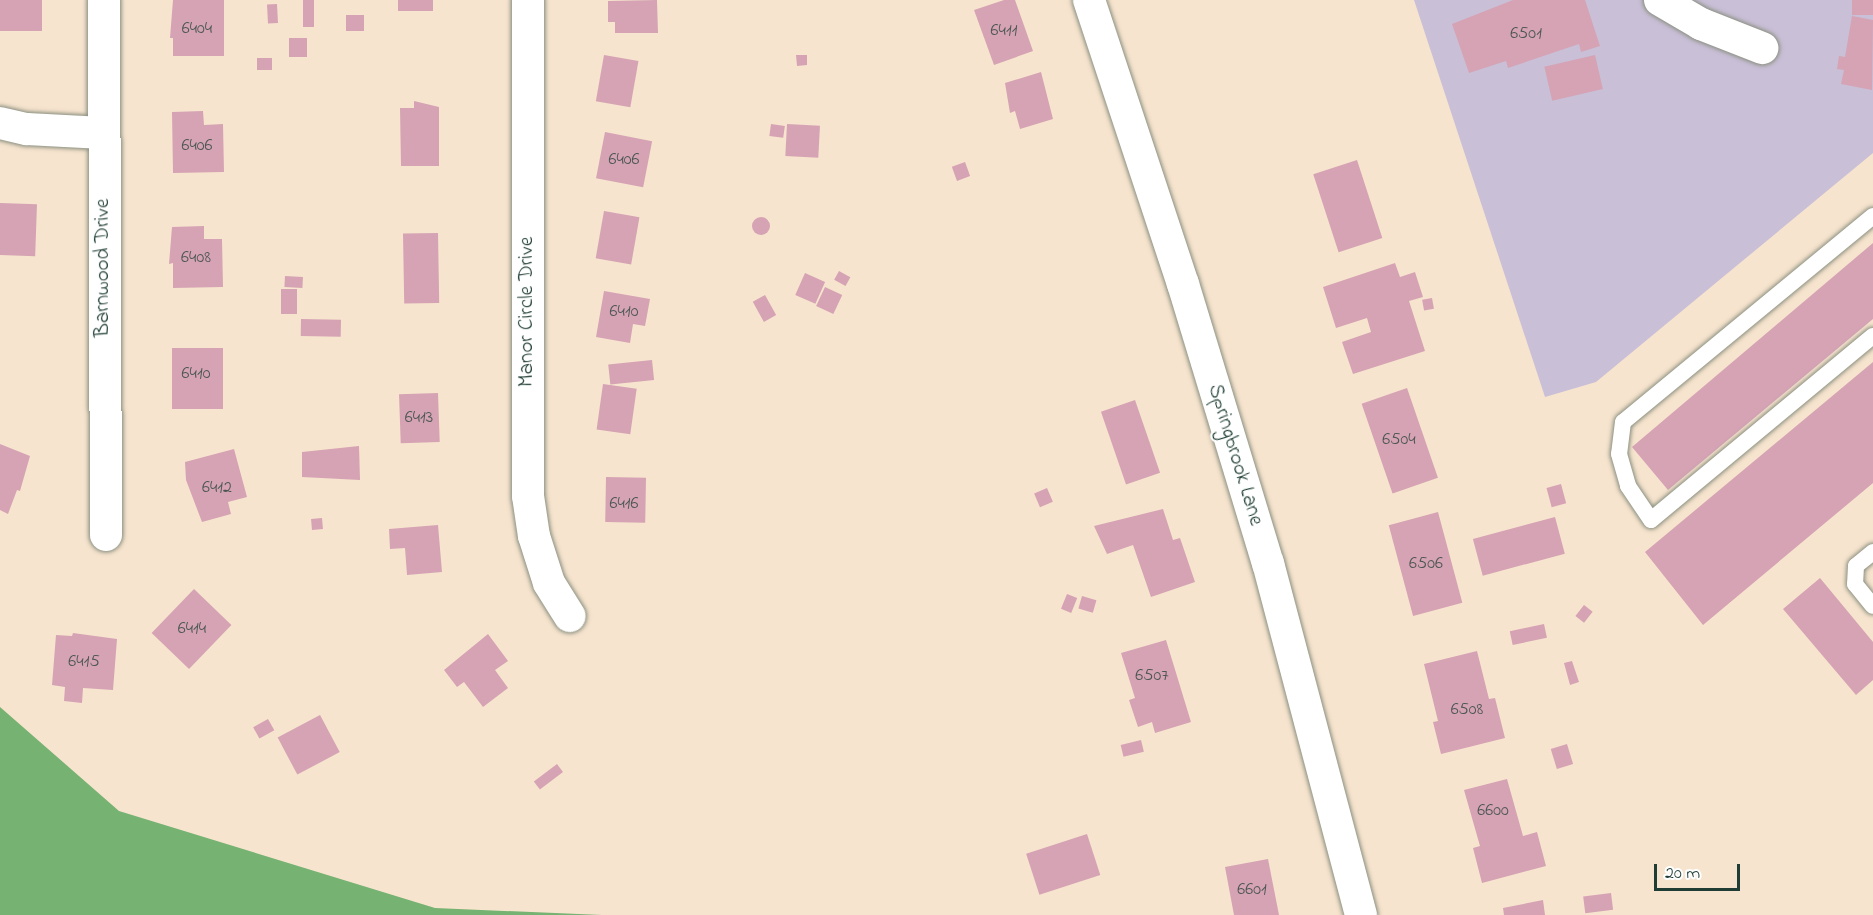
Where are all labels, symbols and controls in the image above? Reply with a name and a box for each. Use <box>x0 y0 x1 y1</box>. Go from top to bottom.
house number: 6404 <box>182 18 212 40</box>
house number: 6411 <box>991 20 1017 42</box>
house number: 6501 <box>1510 23 1542 45</box>
house number: 6406 <box>181 135 213 157</box>
house number: 6406 <box>608 149 640 171</box>
street label: Barnwood Drive <box>90 199 116 337</box>
street label: Manor Circle Drive <box>514 237 540 387</box>
house number: 6408 <box>181 247 211 269</box>
house number: 6410 <box>610 301 638 323</box>
house number: 6410 <box>182 363 210 385</box>
street label: Springbrook Lane <box>1202 381 1268 529</box>
house number: 6413 <box>405 407 433 429</box>
house number: 6504 <box>1382 429 1416 451</box>
house number: 6412 <box>202 477 232 499</box>
house number: 6416 <box>610 493 638 515</box>
house number: 6506 <box>1409 553 1443 575</box>
house number: 6414 <box>178 618 206 640</box>
house number: 6415 <box>68 651 100 673</box>
house number: 6507 <box>1135 665 1169 687</box>
house number: 6508 <box>1451 699 1483 721</box>
house number: 6600 <box>1477 800 1509 822</box>
scale bar <box>1657 852 1742 890</box>
text: 20 m <box>1665 861 1700 887</box>
house number: 6601 <box>1237 879 1267 901</box>

